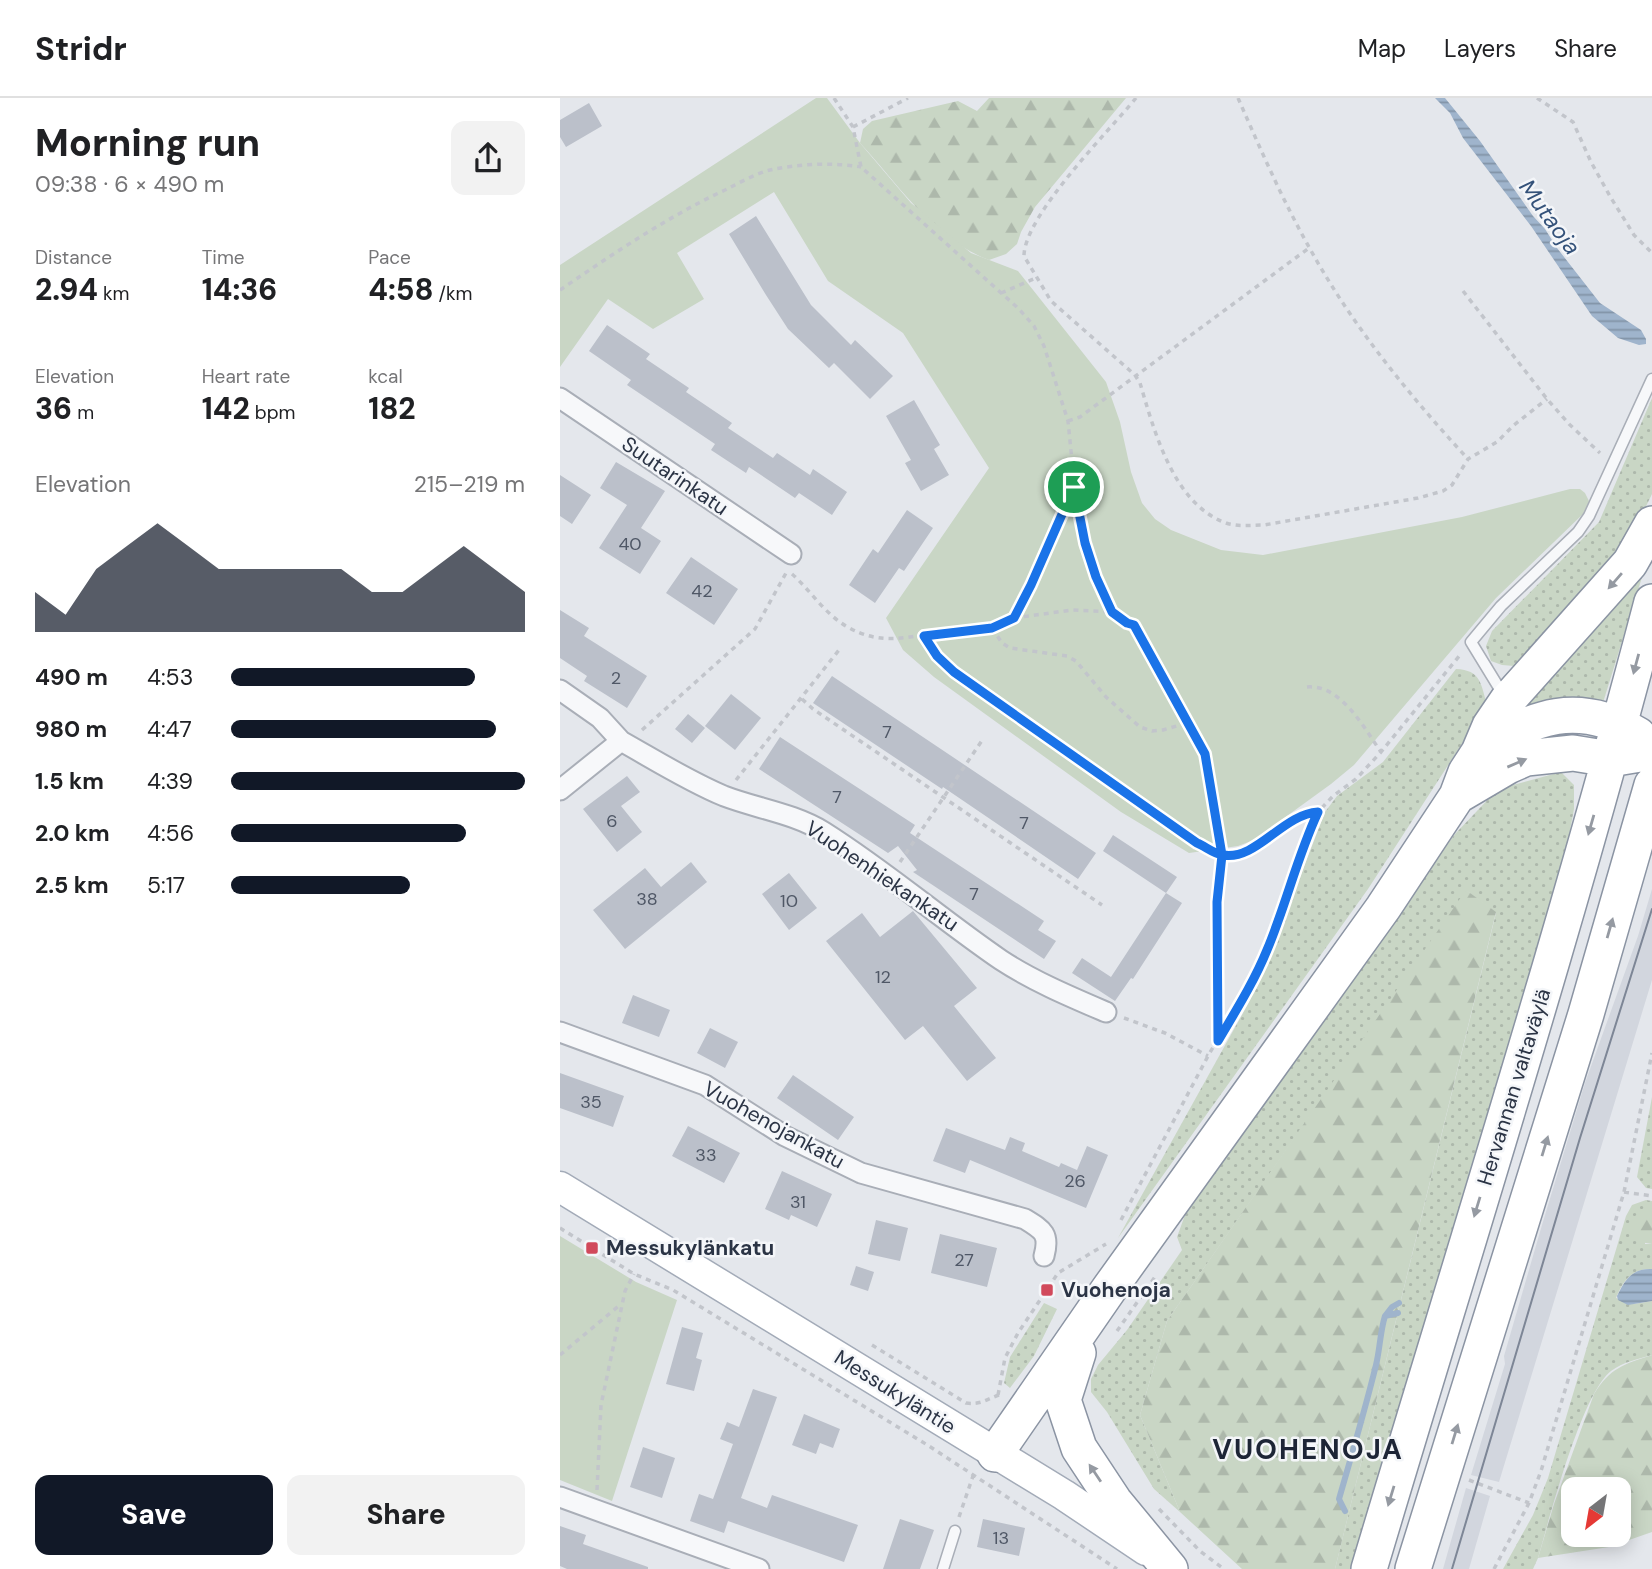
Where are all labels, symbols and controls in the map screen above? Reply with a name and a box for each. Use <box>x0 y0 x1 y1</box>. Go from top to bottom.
text: Stridr <box>35 27 127 70</box>
text: Map <box>1358 33 1406 64</box>
text: Layers <box>1444 33 1516 64</box>
text: Share <box>1554 33 1617 64</box>
text: Morning run <box>35 118 260 168</box>
button: share <box>451 121 525 195</box>
text: 09:38 · 6 × 490 m <box>35 169 224 199</box>
water label: Mutaoja <box>1512 173 1588 261</box>
text: Distance <box>35 245 112 270</box>
text: Time <box>202 245 245 270</box>
text: Pace <box>368 245 411 270</box>
text: 2.94 <box>35 270 98 309</box>
text: 14:36 <box>202 270 277 309</box>
text: 4:58 <box>368 270 434 309</box>
text: km <box>98 281 129 306</box>
text: /km <box>434 281 473 306</box>
text: Elevation <box>35 364 114 389</box>
text: Heart rate <box>202 364 290 389</box>
text: kcal <box>368 364 403 389</box>
text: 36 <box>35 389 72 428</box>
text: 142 <box>202 389 250 428</box>
text: 182 <box>368 389 416 428</box>
text: m <box>72 400 94 425</box>
text: bpm <box>250 400 296 425</box>
street label: Suutarinkatu <box>616 430 734 522</box>
pin <box>1044 457 1104 517</box>
icon: arrive <box>1055 468 1093 506</box>
text: Elevation <box>35 469 131 499</box>
text: 215–219 m <box>414 469 525 499</box>
house number: 40 <box>618 532 642 556</box>
one-way arrow <box>1607 572 1623 590</box>
house number: 42 <box>691 579 713 603</box>
one-way arrow <box>1630 653 1641 675</box>
text: 490 m <box>35 662 108 692</box>
text: 4:53 <box>147 662 193 692</box>
house number: 2 <box>611 666 621 690</box>
text: 980 m <box>35 714 107 744</box>
text: 4:47 <box>147 714 192 744</box>
house number: 7 <box>882 720 892 744</box>
one-way arrow <box>1506 757 1527 768</box>
text: 1.5 km <box>35 766 104 796</box>
text: 4:39 <box>147 766 193 796</box>
house number: 7 <box>832 785 842 809</box>
house number: 6 <box>606 809 618 833</box>
house number: 7 <box>1019 811 1029 835</box>
street label: Vuohenhiekankatu <box>800 814 964 938</box>
one-way arrow <box>1585 815 1595 836</box>
text: 2.0 km <box>35 818 110 848</box>
text: 4:56 <box>147 818 194 848</box>
text: 2.5 km <box>35 870 109 900</box>
text: 5:17 <box>147 870 185 900</box>
house number: 7 <box>969 882 979 906</box>
house number: 38 <box>636 887 658 911</box>
house number: 10 <box>780 889 798 913</box>
one-way arrow <box>1606 918 1616 939</box>
house number: 12 <box>875 965 891 989</box>
street label: Hervannan valtaväylä <box>1471 985 1557 1189</box>
street label: Vuohenojankatu <box>698 1075 850 1175</box>
house number: 35 <box>580 1090 602 1114</box>
one-way arrow <box>1540 1136 1550 1157</box>
house number: 33 <box>695 1143 717 1167</box>
house number: 26 <box>1064 1169 1086 1193</box>
house number: 31 <box>790 1190 806 1214</box>
one-way arrow <box>1472 1197 1482 1218</box>
place label: Messukylänkatu <box>606 1234 774 1262</box>
marker: Messukylänkatu <box>584 1240 600 1256</box>
house number: 27 <box>954 1248 974 1272</box>
place label: Vuohenoja <box>1061 1276 1171 1304</box>
marker: Vuohenoja <box>1039 1282 1055 1298</box>
street label: Messukyläntie <box>829 1343 961 1441</box>
one-way arrow <box>1450 1423 1461 1444</box>
district label: VUOHENOJA <box>1212 1431 1404 1468</box>
one-way arrow <box>1088 1464 1102 1482</box>
button: Save <box>35 1475 273 1555</box>
button: Share <box>287 1475 525 1555</box>
north arrow <box>1561 1477 1631 1547</box>
map controls <box>1561 1477 1631 1547</box>
one-way arrow <box>1385 1485 1395 1506</box>
house number: 13 <box>993 1526 1009 1550</box>

